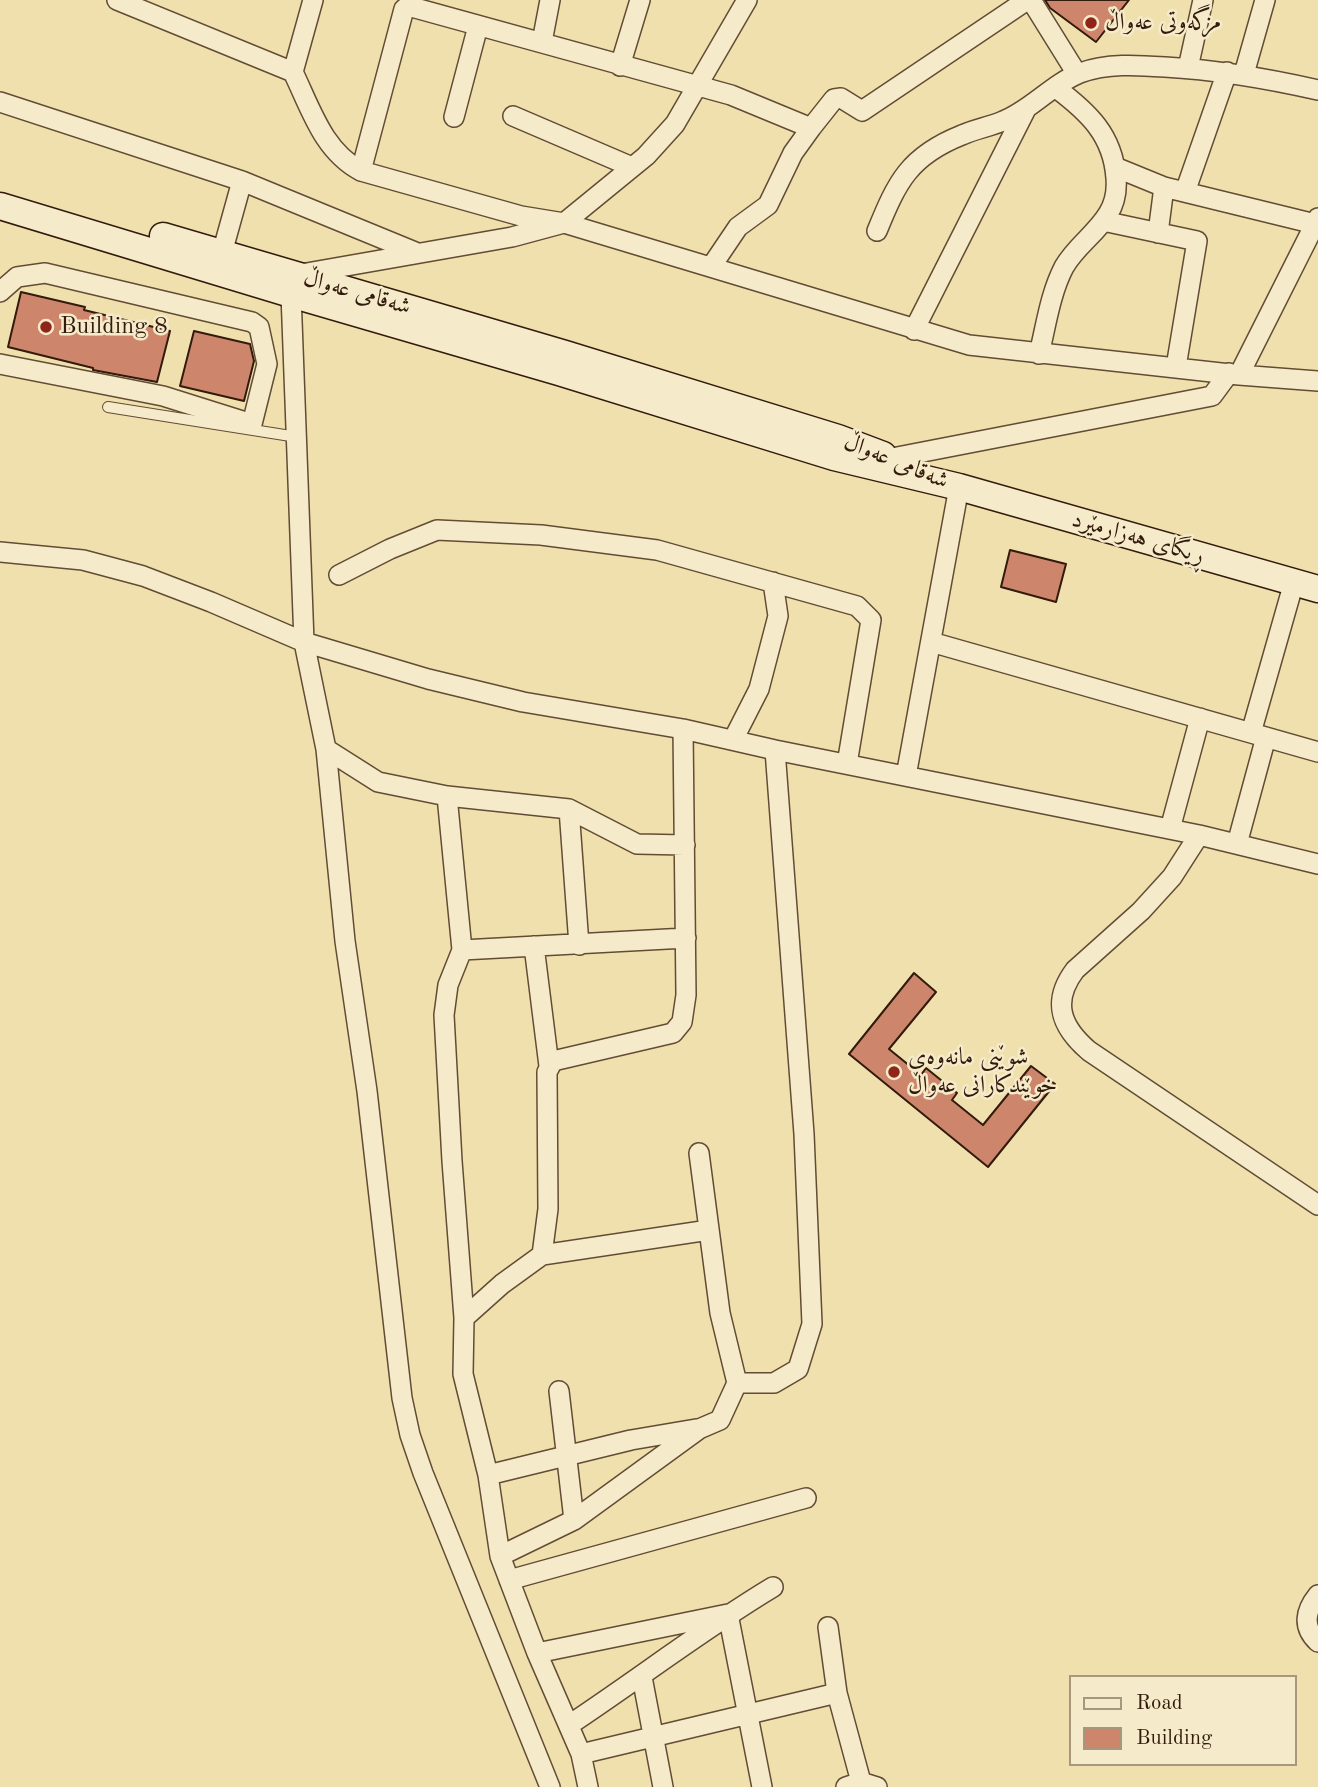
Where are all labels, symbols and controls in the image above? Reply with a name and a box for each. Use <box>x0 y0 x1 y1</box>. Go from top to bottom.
place label: مزگەوتی عەواڵ <box>1105 9 1221 37</box>
marker: مزگەوتی عەواڵ <box>1083 15 1099 31</box>
street label: شەقامی عەواڵ <box>300 264 414 322</box>
place label: Building 8 <box>60 313 168 341</box>
marker: Building 8 <box>38 319 54 335</box>
street label: شەقامی عەواڵ <box>839 428 953 496</box>
street label: ڕیگای هەزارمێرد <box>1068 505 1208 571</box>
place label: شوێنی مانەوەی خوێندکارانی عەواڵ <box>908 1044 1057 1100</box>
marker: شوێنی مانەوەی خوێندکارانی عەواڵ <box>886 1064 902 1080</box>
legend <box>1070 1675 1297 1766</box>
text: Road <box>1136 1693 1183 1714</box>
text: Building <box>1136 1728 1212 1749</box>

